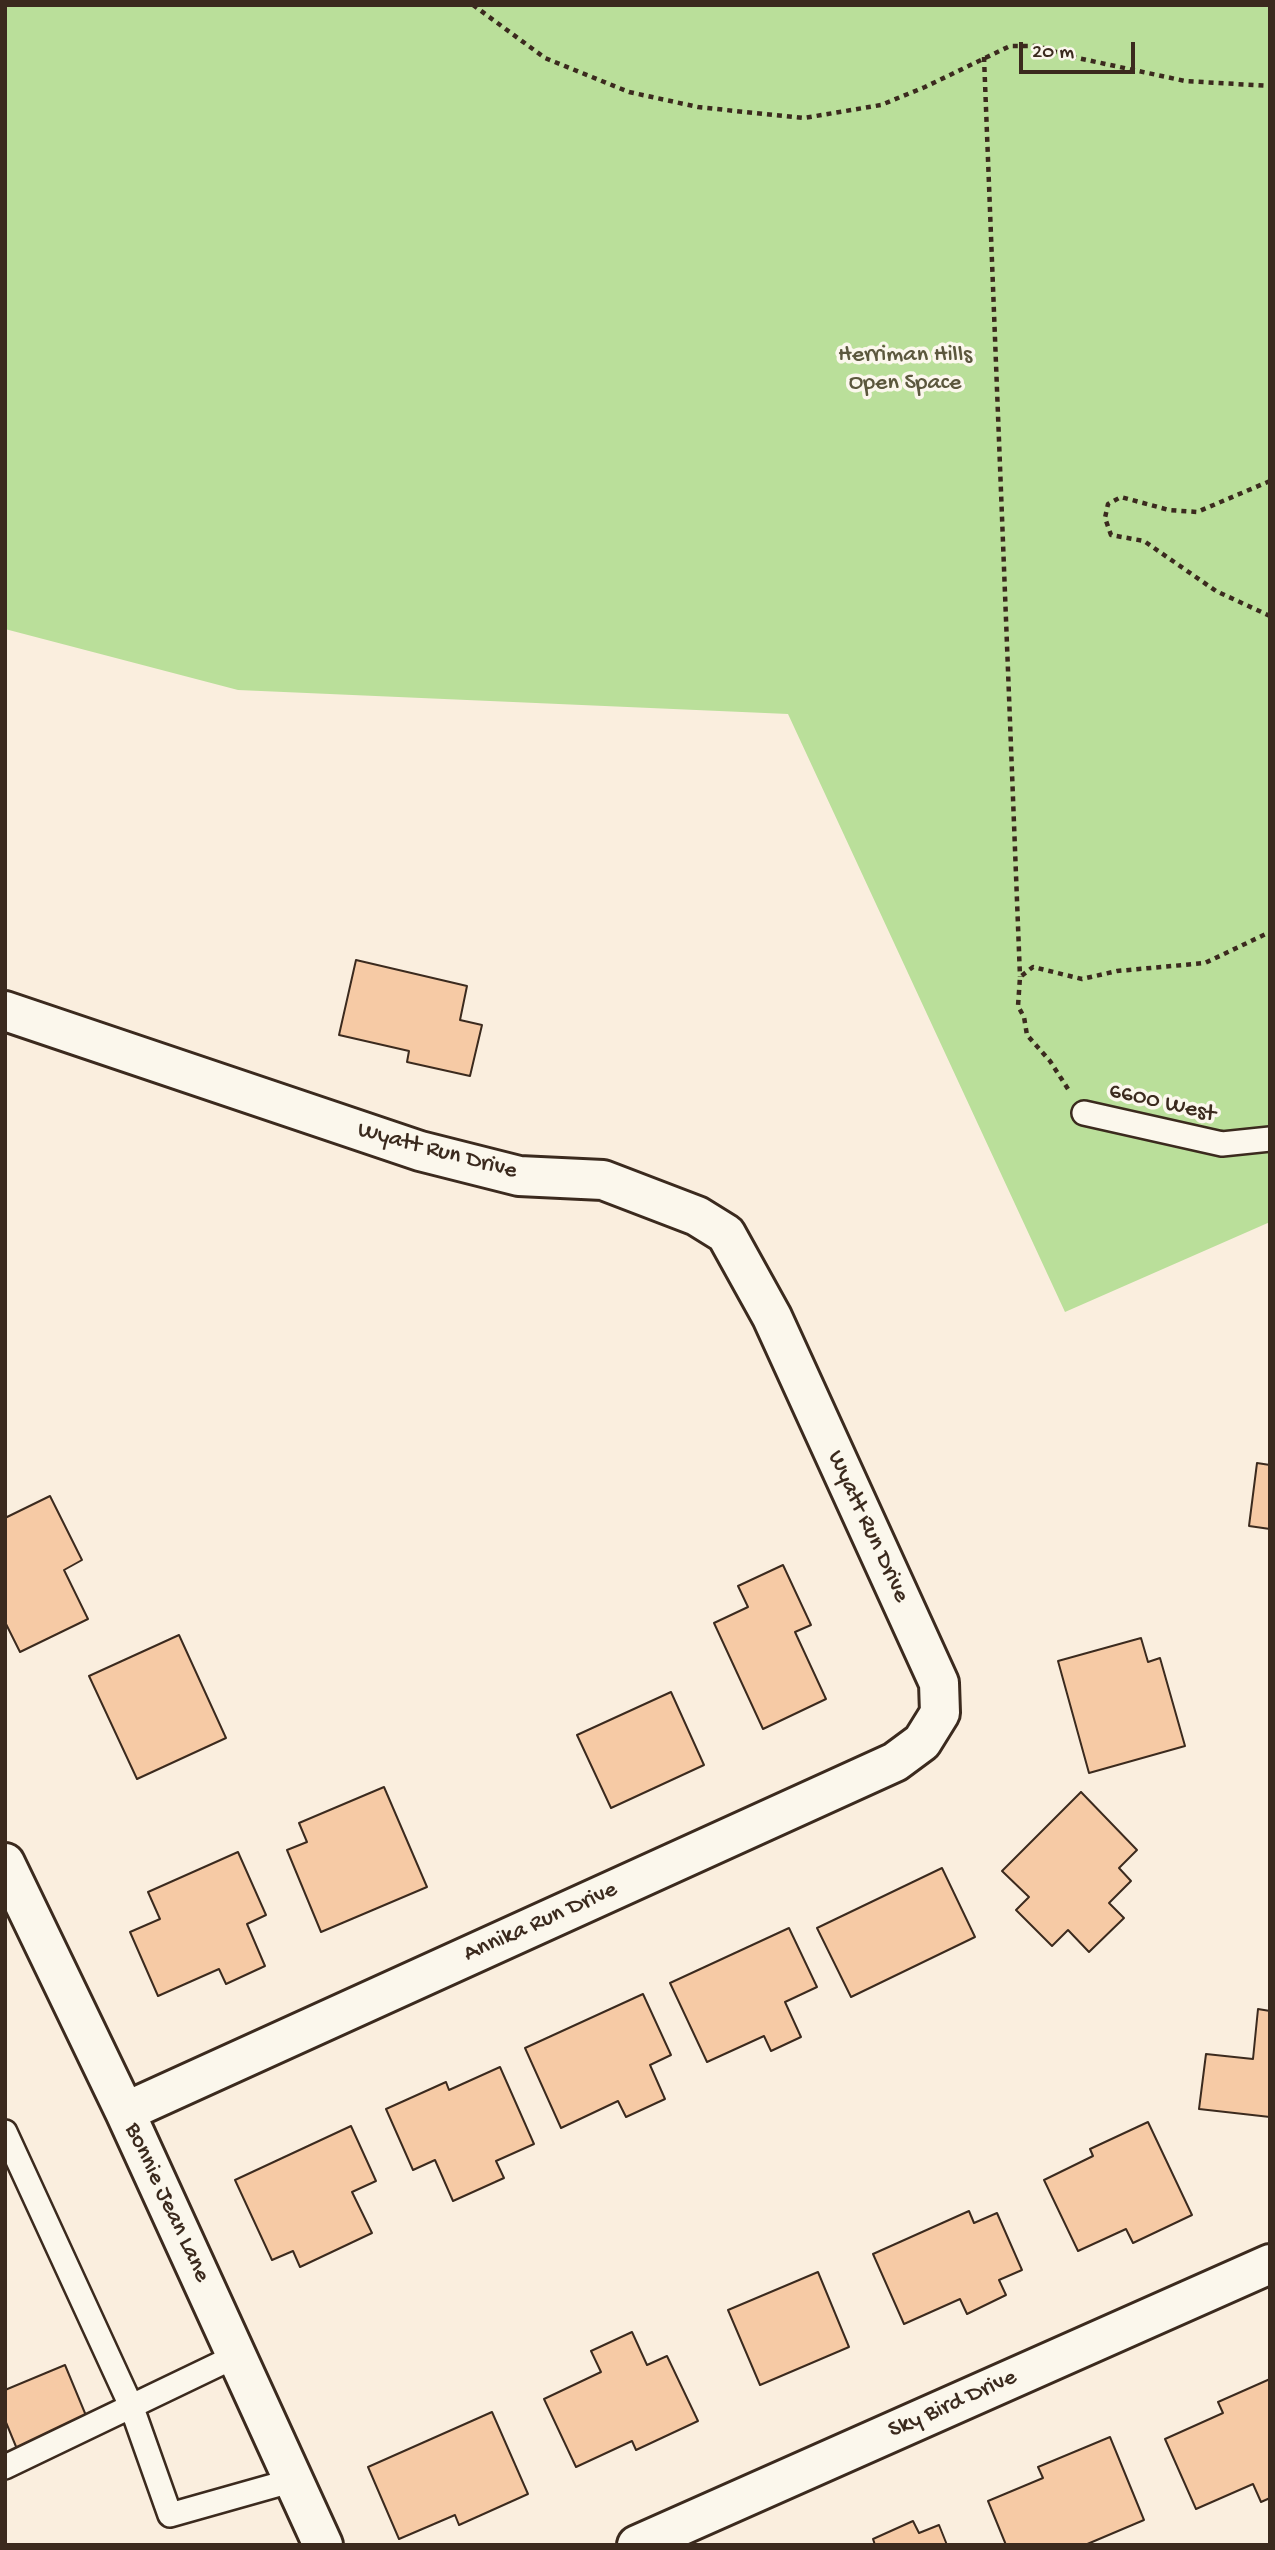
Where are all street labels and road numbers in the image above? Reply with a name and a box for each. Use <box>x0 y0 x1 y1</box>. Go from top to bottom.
street label: 6600 West <box>1106 1078 1218 1130</box>
street label: Wyatt Run Drive <box>354 1117 520 1187</box>
street label: Wyatt Run Drive <box>819 1447 915 1607</box>
street label: Annika Run Drive <box>460 1876 622 1970</box>
street label: Bonnie Jean Lane <box>117 2119 215 2287</box>
street label: Sky Bird Drive <box>884 2364 1022 2446</box>

